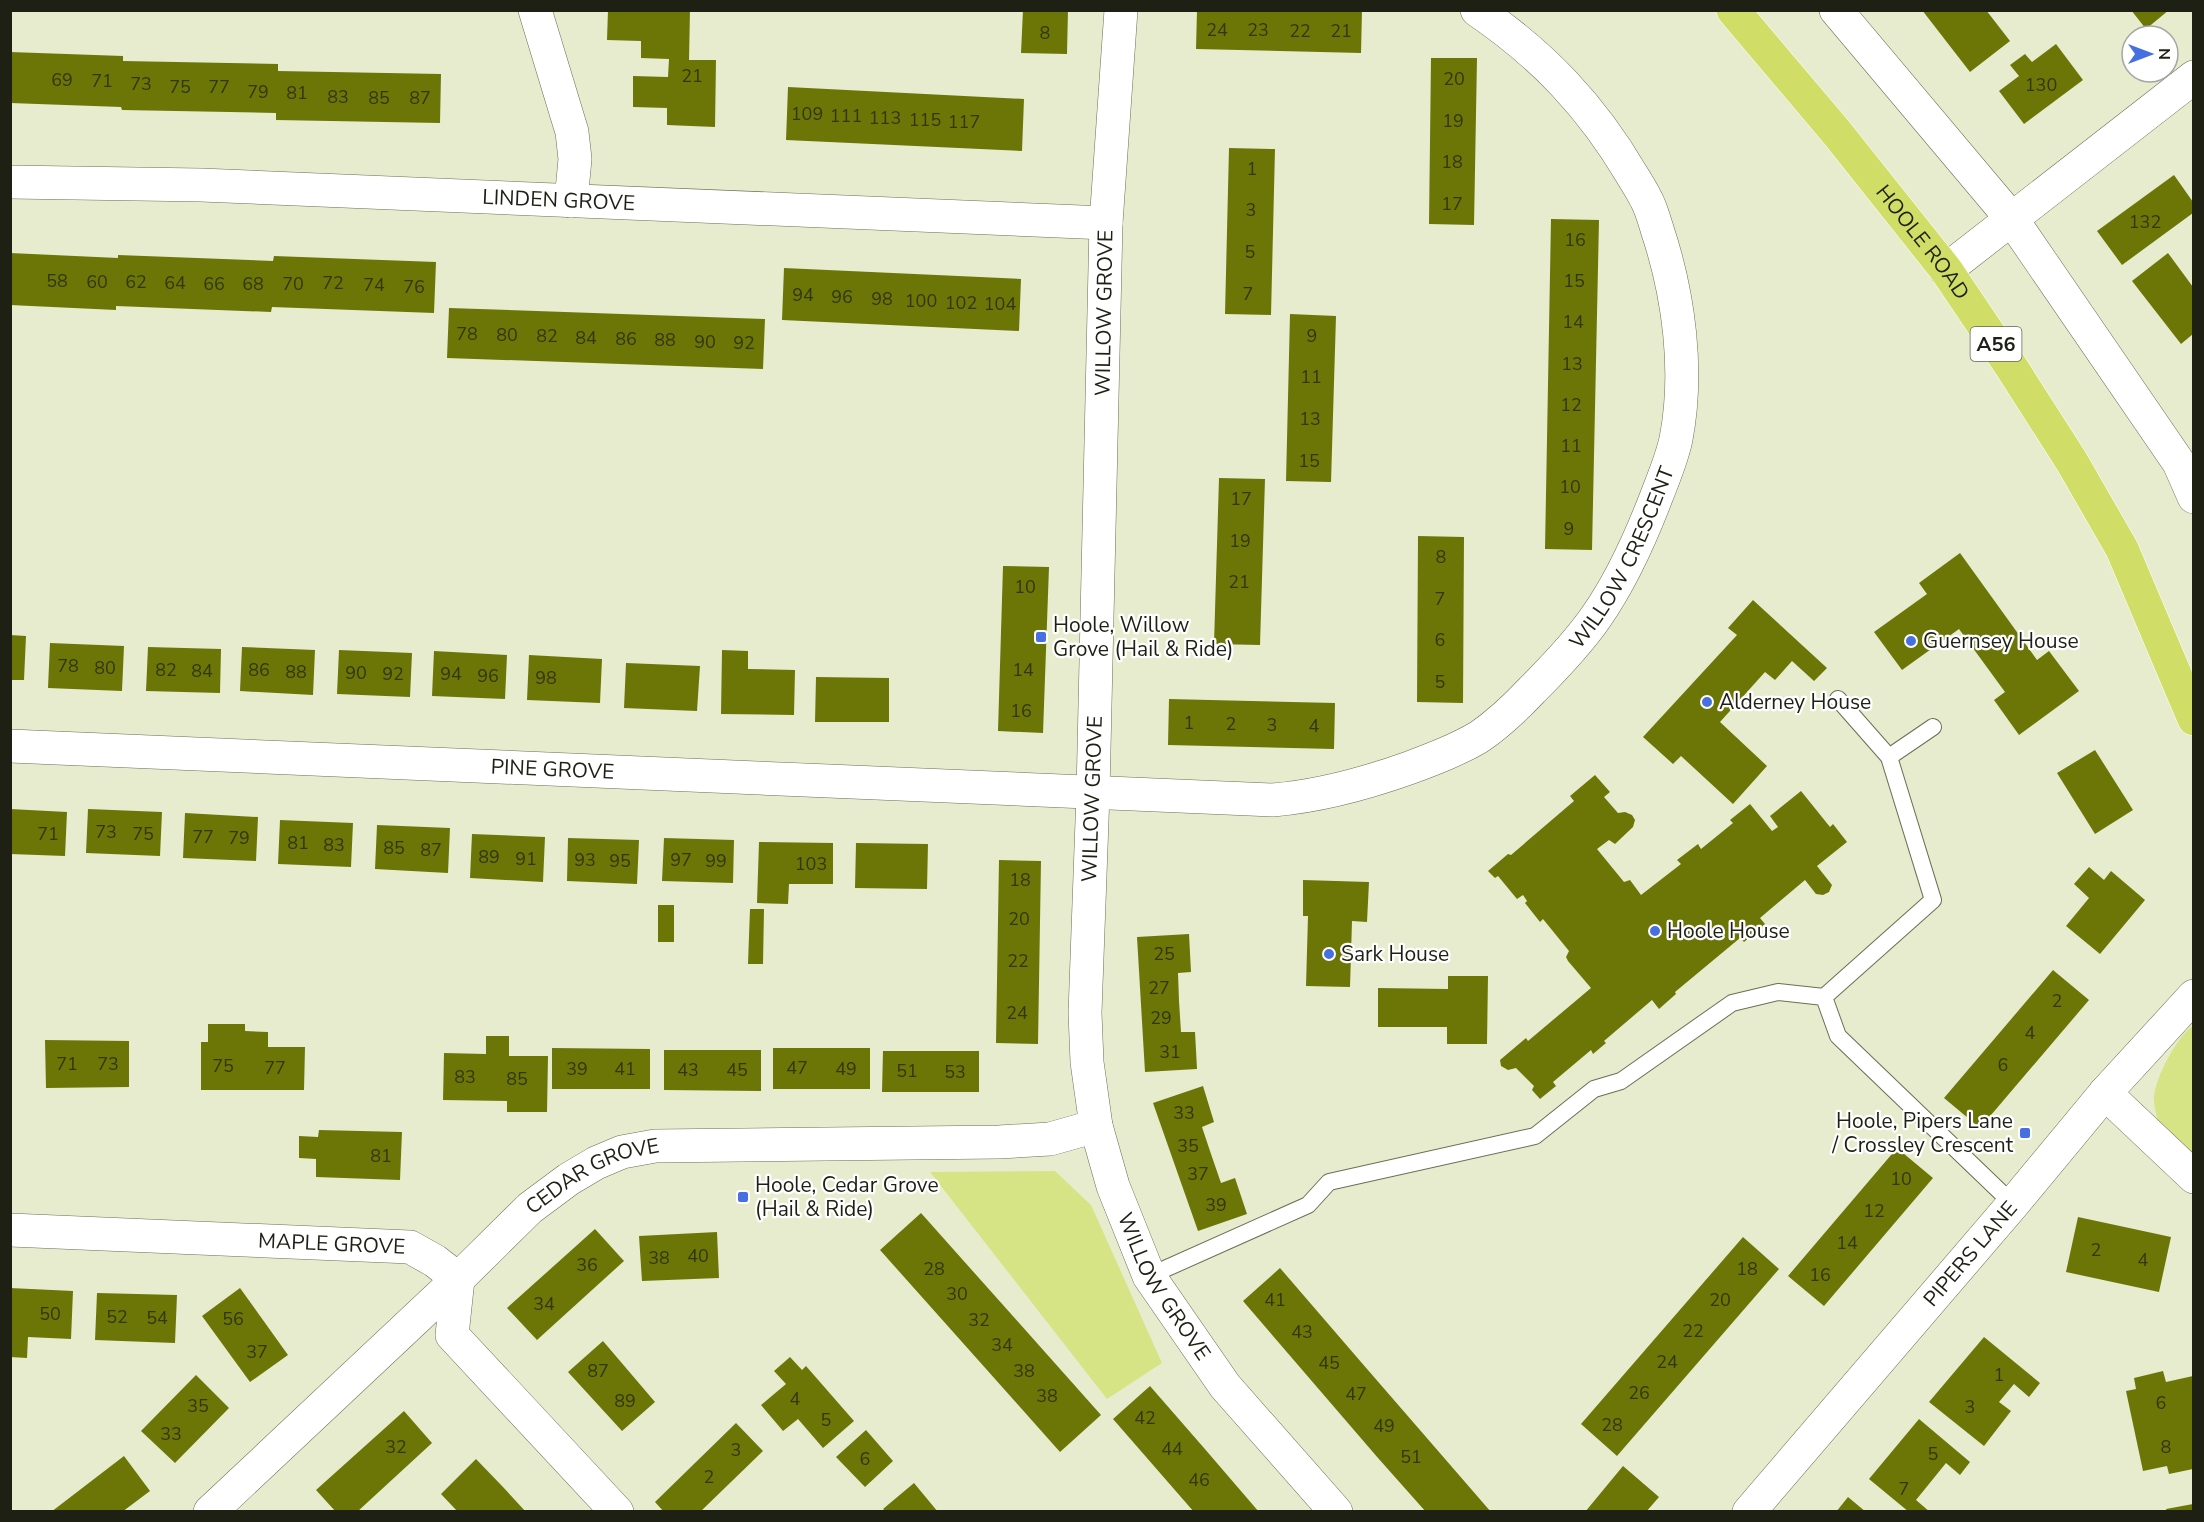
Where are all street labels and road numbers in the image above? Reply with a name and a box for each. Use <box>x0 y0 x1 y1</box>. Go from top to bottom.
street label: HOOLE ROAD <box>1870 179 1976 305</box>
street label: LINDEN GROVE <box>482 183 636 217</box>
street label: WILLOW GROVE <box>1089 230 1119 396</box>
road number: A56 <box>1970 327 2022 361</box>
street label: WILLOW CRESCENT <box>1563 462 1681 655</box>
street label: WILLOW GROVE <box>1075 715 1109 883</box>
street label: PINE GROVE <box>490 753 615 786</box>
street label: CEDAR GROVE <box>520 1132 661 1221</box>
street label: PIPERS LANE <box>1917 1195 2023 1313</box>
street label: WILLOW GROVE <box>1111 1209 1217 1366</box>
street label: MAPLE GROVE <box>258 1227 406 1261</box>

